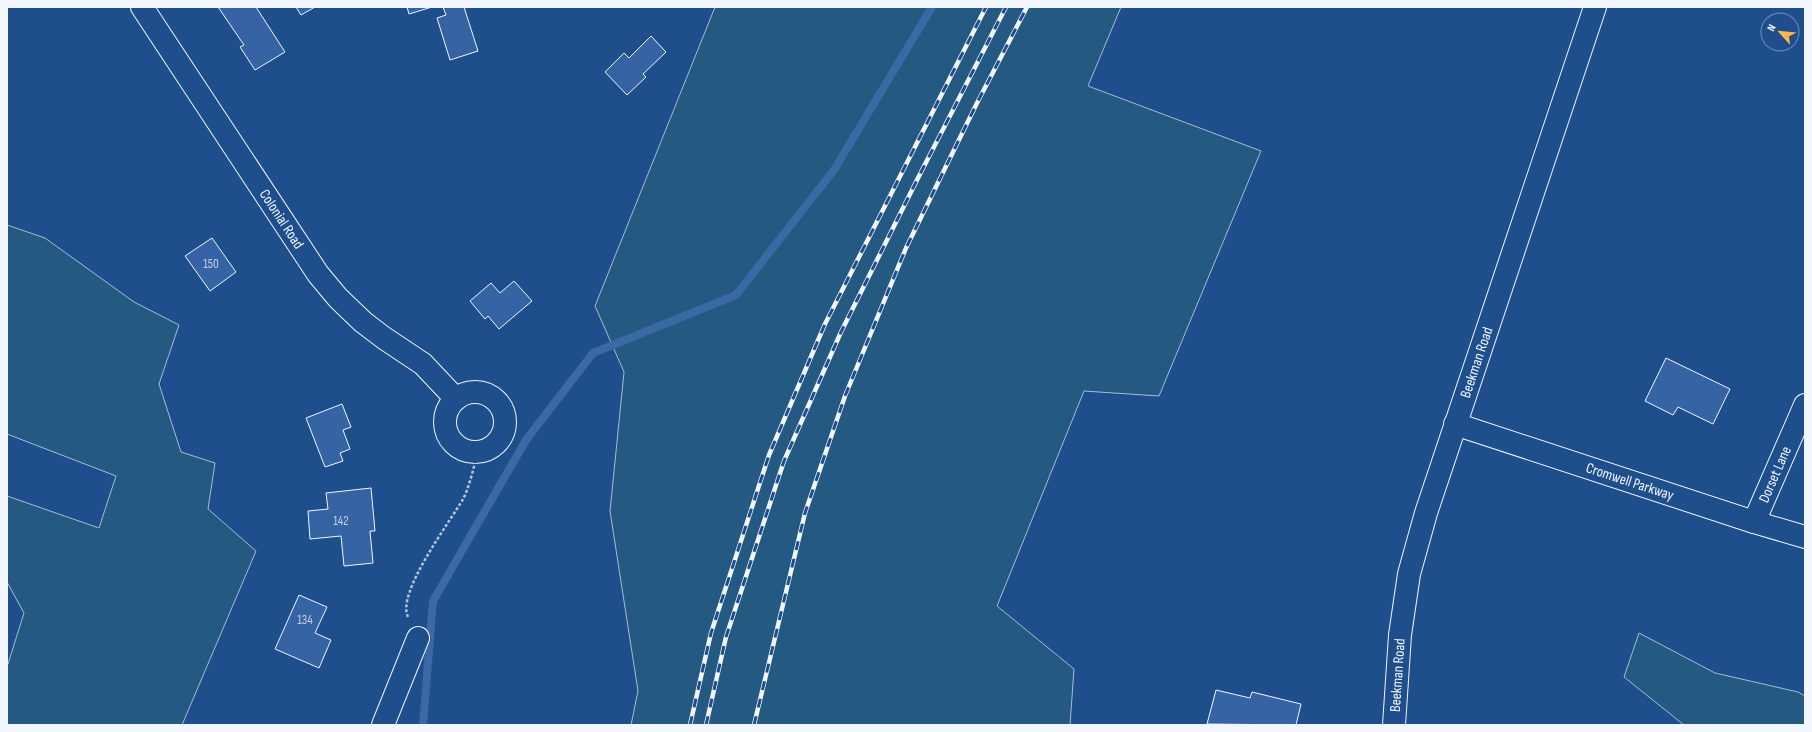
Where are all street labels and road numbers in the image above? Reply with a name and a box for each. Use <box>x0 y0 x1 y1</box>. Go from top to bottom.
street label: Colonial Road <box>255 186 308 253</box>
street label: Beekman Road <box>1456 324 1497 400</box>
street label: Dorset Lane <box>1754 443 1795 506</box>
street label: Cromwell Parkway <box>1584 458 1676 505</box>
street label: Beekman Road <box>1385 638 1409 713</box>

